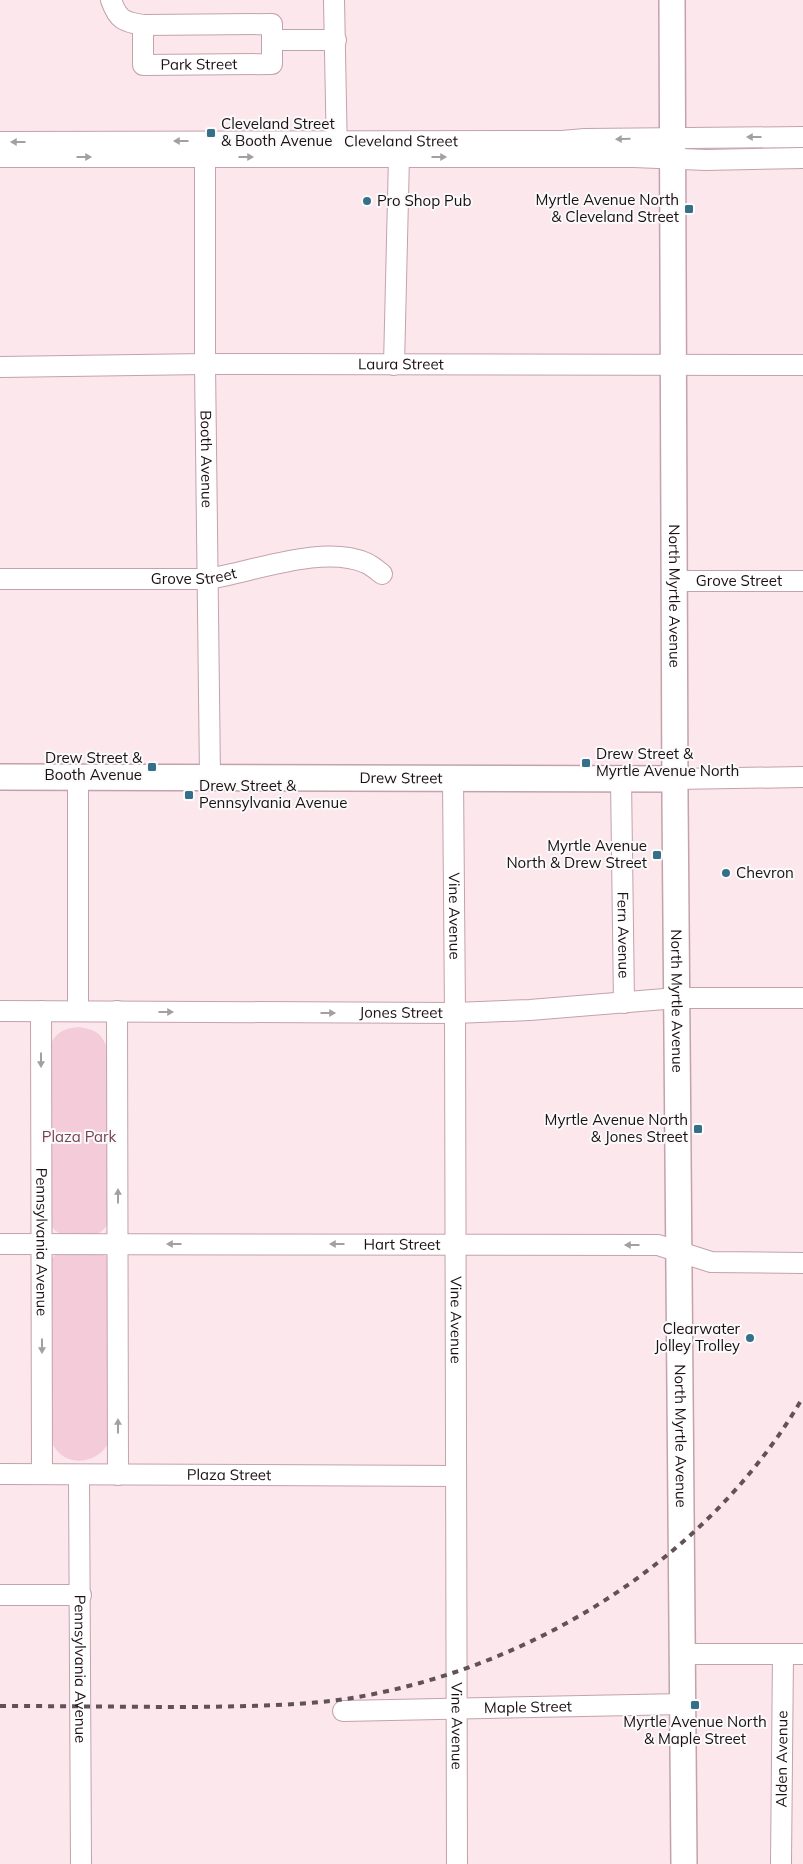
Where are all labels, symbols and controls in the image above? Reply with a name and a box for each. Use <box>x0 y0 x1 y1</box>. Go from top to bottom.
street label: Park Street <box>160 54 238 74</box>
place label: Cleveland Street & Booth Avenue <box>221 114 335 150</box>
marker: Cleveland Street & Booth Avenue <box>205 127 217 139</box>
street label: Cleveland Street <box>344 131 458 150</box>
one-way arrow <box>746 134 762 142</box>
one-way arrow <box>615 135 631 143</box>
one-way arrow <box>173 137 189 145</box>
one-way arrow <box>10 138 26 146</box>
one-way arrow <box>76 153 92 161</box>
one-way arrow <box>239 153 255 161</box>
one-way arrow <box>431 153 447 161</box>
place label: Myrtle Avenue North & Cleveland Street <box>536 190 679 226</box>
place label: Pro Shop Pub <box>377 191 471 210</box>
marker: Pro Shop Pub <box>361 195 373 207</box>
marker: Myrtle Avenue North & Cleveland Street <box>683 203 695 215</box>
street label: Laura Street <box>358 354 444 373</box>
street label: Booth Avenue <box>197 410 217 508</box>
street label: North Myrtle Avenue <box>665 524 685 668</box>
street label: Grove Street <box>151 563 238 588</box>
street label: Grove Street <box>696 571 782 590</box>
place label: Drew Street & Myrtle Avenue North <box>596 744 739 780</box>
place label: Drew Street & Booth Avenue <box>45 748 143 784</box>
marker: Drew Street & Myrtle Avenue North <box>580 757 592 769</box>
marker: Drew Street & Booth Avenue <box>146 761 158 773</box>
street label: Drew Street <box>359 768 443 787</box>
place label: Drew Street & Pennsylvania Avenue <box>199 776 347 812</box>
marker: Drew Street & Pennsylvania Avenue <box>183 789 195 801</box>
place label: Myrtle Avenue North & Drew Street <box>506 836 647 872</box>
marker: Myrtle Avenue North & Drew Street <box>651 849 663 861</box>
place label: Chevron <box>736 863 794 882</box>
marker: Chevron <box>720 867 732 879</box>
street label: Vine Avenue <box>445 872 465 960</box>
street label: Fern Avenue <box>614 891 634 979</box>
street label: North Myrtle Avenue <box>667 929 687 1073</box>
street label: Jones Street <box>359 1003 443 1022</box>
one-way arrow <box>158 1008 174 1016</box>
one-way arrow <box>320 1009 336 1017</box>
one-way arrow <box>37 1052 45 1068</box>
place label: Myrtle Avenue North & Jones Street <box>545 1110 688 1146</box>
marker: Myrtle Avenue North & Jones Street <box>692 1123 704 1135</box>
park label: Plaza Park <box>42 1127 117 1146</box>
street label: Pennsylvania Avenue <box>32 1168 52 1316</box>
one-way arrow <box>114 1188 122 1204</box>
street label: Hart Street <box>363 1235 441 1254</box>
one-way arrow <box>328 1240 344 1248</box>
one-way arrow <box>166 1241 182 1249</box>
one-way arrow <box>624 1241 640 1249</box>
street label: Vine Avenue <box>447 1276 466 1364</box>
place label: Clearwater Jolley Trolley <box>654 1319 741 1355</box>
marker: Clearwater Jolley Trolley <box>744 1332 756 1344</box>
one-way arrow <box>38 1338 46 1354</box>
street label: North Myrtle Avenue <box>671 1364 691 1508</box>
one-way arrow <box>114 1418 122 1434</box>
street label: Plaza Street <box>187 1465 271 1484</box>
street label: Pennsylvania Avenue <box>71 1595 90 1743</box>
street label: Vine Avenue <box>448 1682 467 1770</box>
street label: Maple Street <box>484 1696 572 1717</box>
marker: Myrtle Avenue North & Maple Street <box>689 1699 701 1711</box>
street label: Alden Avenue <box>772 1711 791 1807</box>
place label: Myrtle Avenue North & Maple Street <box>623 1712 767 1748</box>

